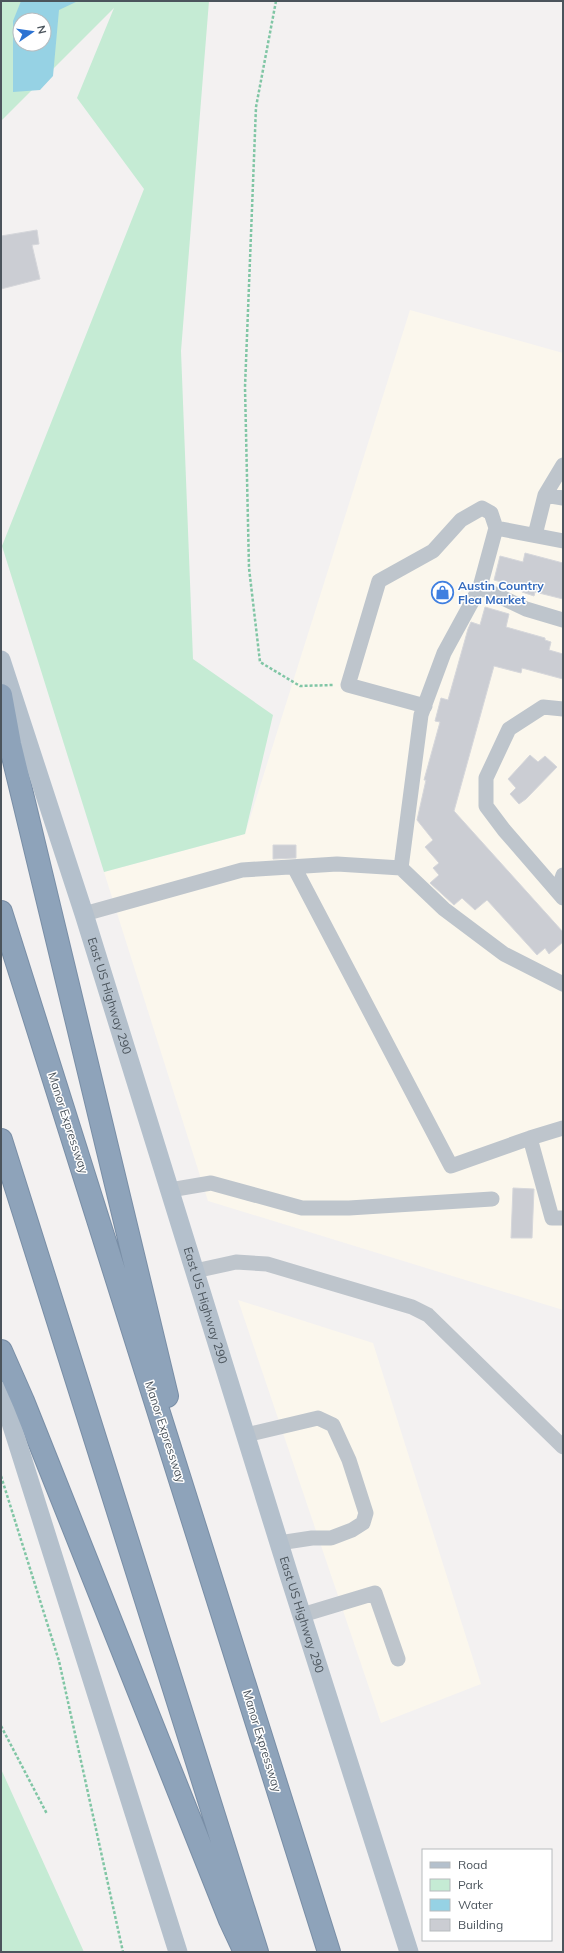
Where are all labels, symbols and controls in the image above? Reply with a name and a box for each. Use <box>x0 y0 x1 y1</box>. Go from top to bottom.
north arrow <box>12 12 52 52</box>
text: N <box>34 24 49 35</box>
place label: Austin Country Flea Market <box>458 578 544 607</box>
shop icon: Austin Country Flea Market <box>429 580 455 606</box>
street label: East US Highway 290 <box>85 935 135 1056</box>
street label: Manor Expressway <box>45 1070 92 1176</box>
street label: East US Highway 290 <box>181 1245 231 1366</box>
street label: Manor Expressway <box>142 1379 189 1485</box>
street label: East US Highway 290 <box>277 1554 328 1675</box>
street label: Manor Expressway <box>240 1688 285 1794</box>
legend <box>422 1849 552 1941</box>
text: Road <box>458 1857 487 1872</box>
text: Park <box>458 1877 484 1892</box>
text: Water <box>458 1897 494 1912</box>
text: Building <box>458 1917 503 1932</box>

